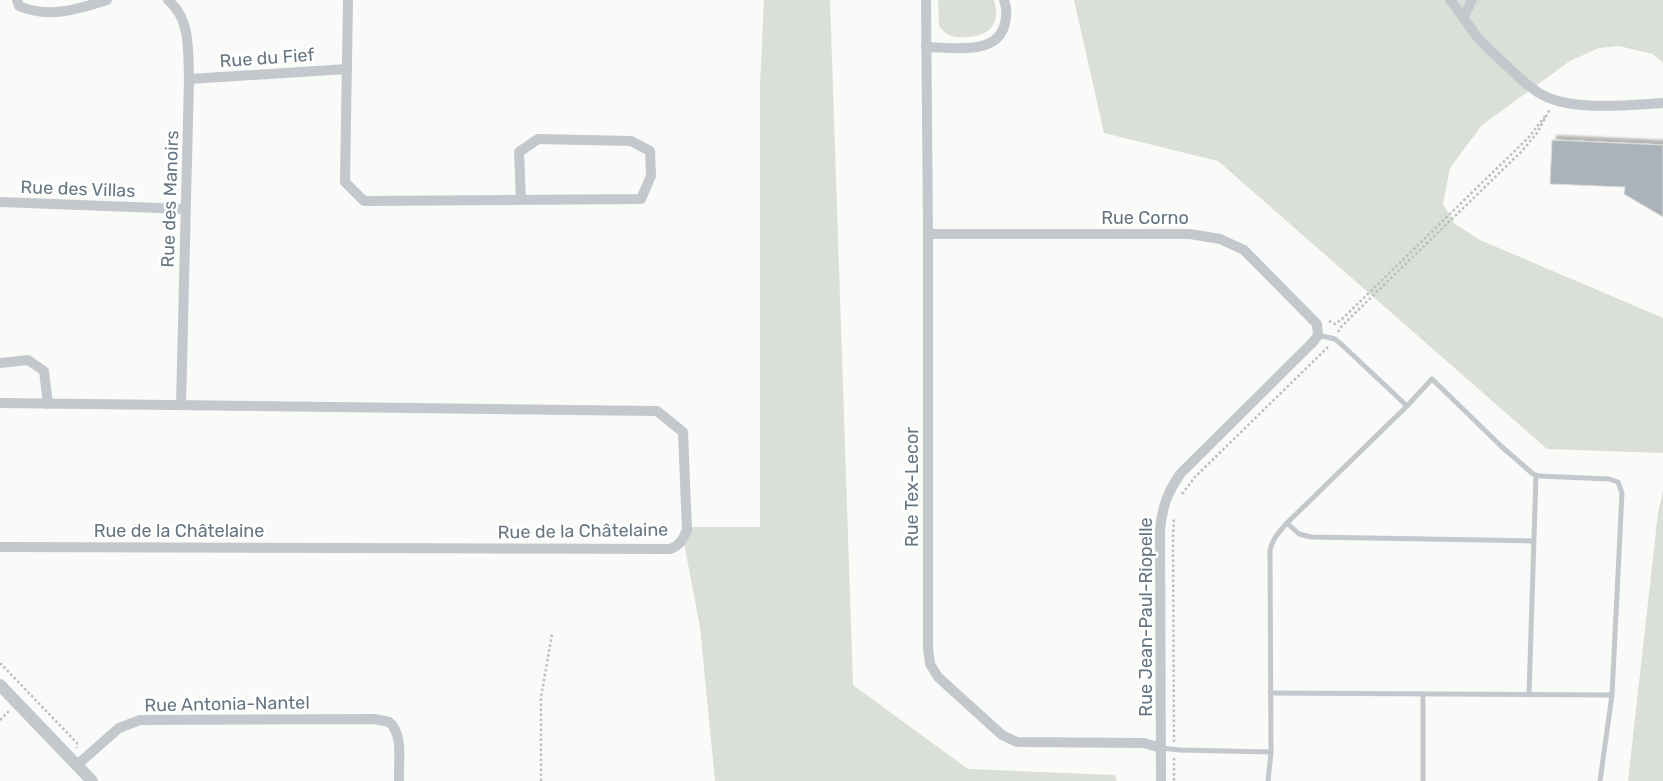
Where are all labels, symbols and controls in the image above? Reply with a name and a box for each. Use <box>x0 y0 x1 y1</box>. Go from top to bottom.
street label: Rue du Fief <box>219 44 315 72</box>
street label: Rue des Manoirs <box>157 130 183 268</box>
street label: Rue des Villas <box>20 176 136 202</box>
street label: Rue Corno <box>1101 207 1189 229</box>
street label: Rue Tex-Lecor <box>901 427 923 547</box>
street label: Rue Jean-Paul-Riopelle <box>1135 517 1157 717</box>
street label: Rue de la Châtelaine <box>498 519 668 543</box>
street label: Rue de la Châtelaine <box>94 520 264 542</box>
street label: Rue Antonia-Nantel <box>144 692 310 716</box>

